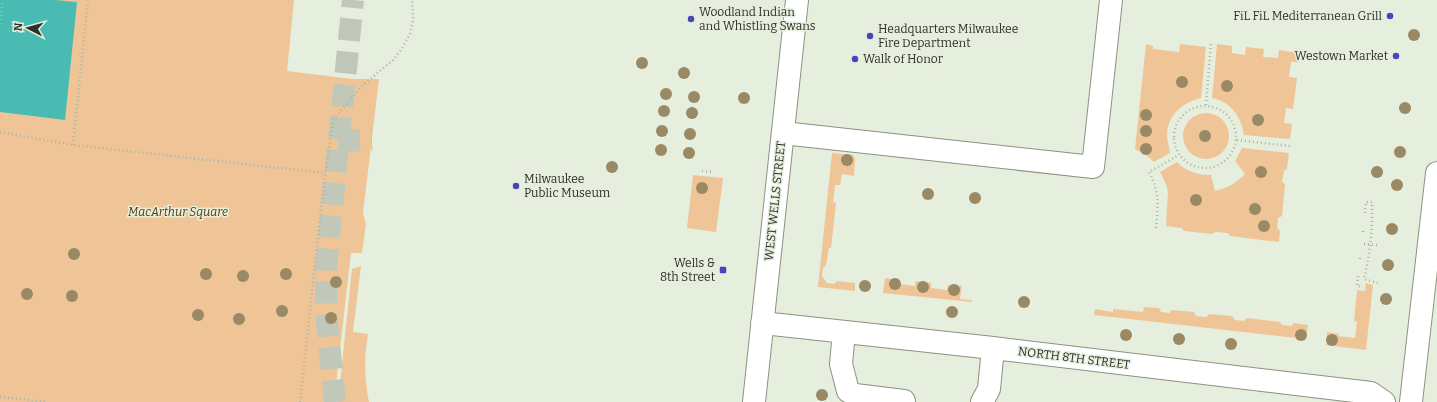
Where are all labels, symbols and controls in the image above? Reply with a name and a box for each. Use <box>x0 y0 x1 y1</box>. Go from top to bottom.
place label: Woodland Indian and Whistling Swans <box>699 5 816 33</box>
north arrow <box>8 8 48 48</box>
place label: FiL FiL Mediterranean Grill <box>1233 9 1383 23</box>
marker: FiL FiL Mediterranean Grill <box>1385 11 1395 21</box>
marker: Woodland Indian and Whistling Swans <box>686 14 696 24</box>
text: N <box>12 22 26 32</box>
place label: Headquarters Milwaukee Fire Department <box>878 22 1018 50</box>
marker: Headquarters Milwaukee Fire Department <box>865 31 875 41</box>
place label: Westown Market <box>1294 49 1389 63</box>
marker: Westown Market <box>1391 51 1401 61</box>
place label: Walk of Honor <box>863 52 944 66</box>
marker: Walk of Honor <box>850 54 860 64</box>
street label: WEST WELLS STREET <box>762 140 788 262</box>
place label: Milwaukee Public Museum <box>524 172 611 200</box>
marker: Milwaukee Public Museum <box>511 181 521 191</box>
park label: MacArthur Square <box>128 205 228 219</box>
place label: Wells & 8th Street <box>660 256 716 284</box>
marker: Wells & 8th Street <box>718 265 728 275</box>
street label: NORTH 8TH STREET <box>1017 344 1131 372</box>

